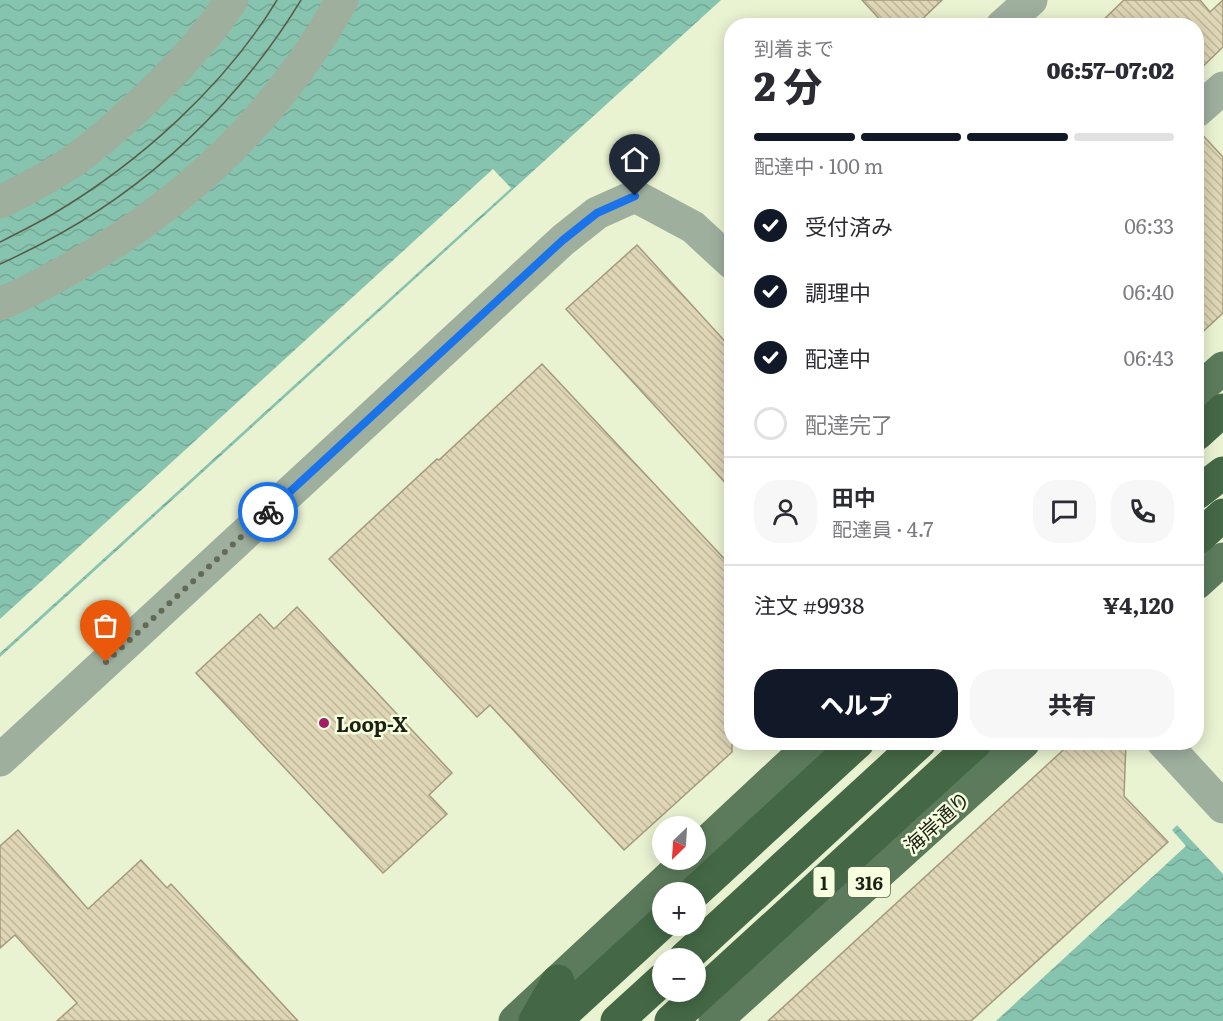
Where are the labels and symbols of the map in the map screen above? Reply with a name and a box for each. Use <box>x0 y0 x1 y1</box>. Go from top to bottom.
pin <box>609 134 660 196</box>
courier <box>238 482 298 542</box>
pin <box>80 600 131 662</box>
place label: Loop-X <box>336 708 408 738</box>
marker: Loop-X <box>317 716 331 730</box>
street label: 海岸通り <box>896 783 976 859</box>
north arrow <box>652 816 706 870</box>
road number: 1 <box>814 867 834 897</box>
road number: 316 <box>848 867 890 897</box>

